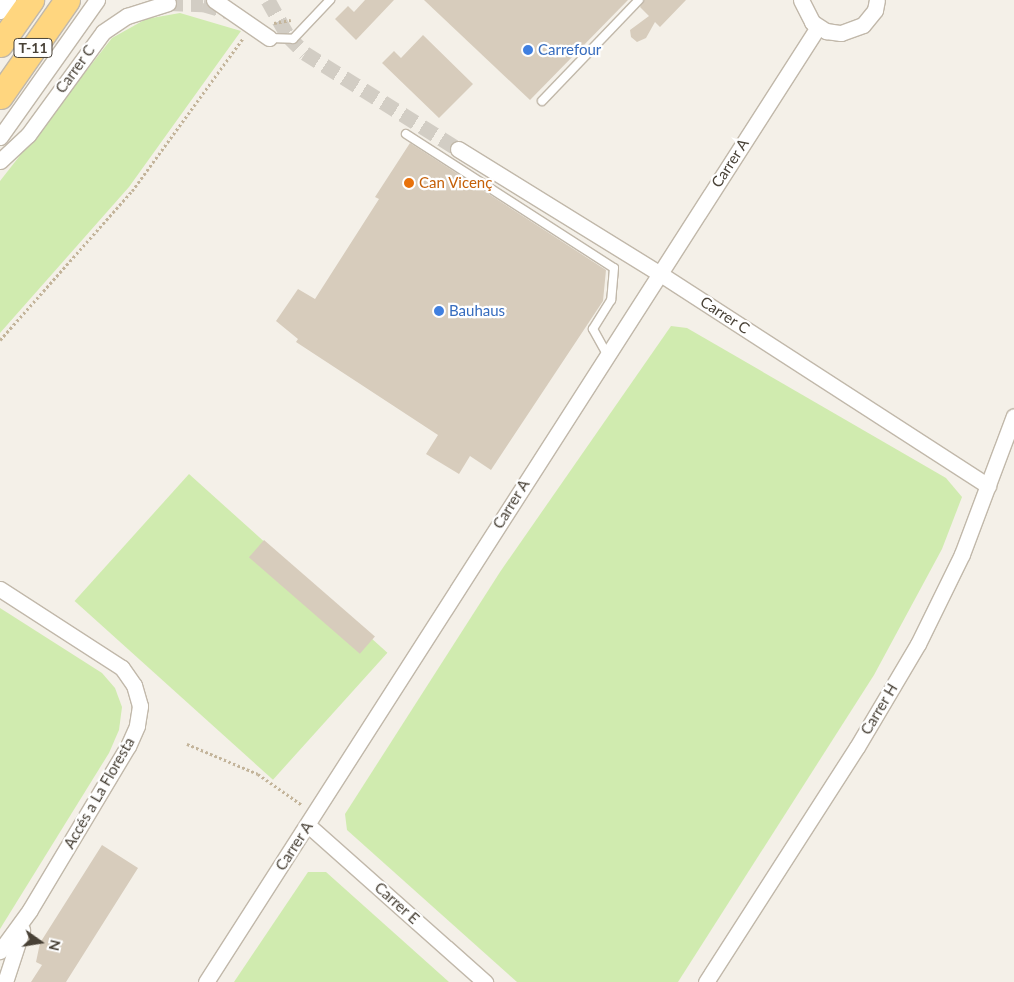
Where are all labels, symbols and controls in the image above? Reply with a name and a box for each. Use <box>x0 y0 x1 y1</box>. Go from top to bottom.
road number: T-11 <box>13 36 53 59</box>
street label: Carrer C <box>51 41 99 97</box>
place label: Carrefour <box>538 41 601 59</box>
marker: Carrefour <box>522 44 534 56</box>
street label: Carrer A <box>707 135 753 191</box>
place label: Can Vicenç <box>419 174 493 192</box>
marker: Can Vicenç <box>403 177 415 189</box>
street label: Carrer C <box>697 292 753 338</box>
place label: Bauhaus <box>449 302 505 320</box>
marker: Bauhaus <box>433 305 445 317</box>
street label: Carrer A <box>489 476 533 532</box>
street label: Carrer H <box>857 680 901 738</box>
street label: Accés a La Floresta <box>60 734 138 852</box>
street label: Carrer A <box>271 818 317 874</box>
street label: Carrer E <box>371 878 423 928</box>
north arrow <box>15 917 65 967</box>
text: N <box>46 938 65 953</box>

